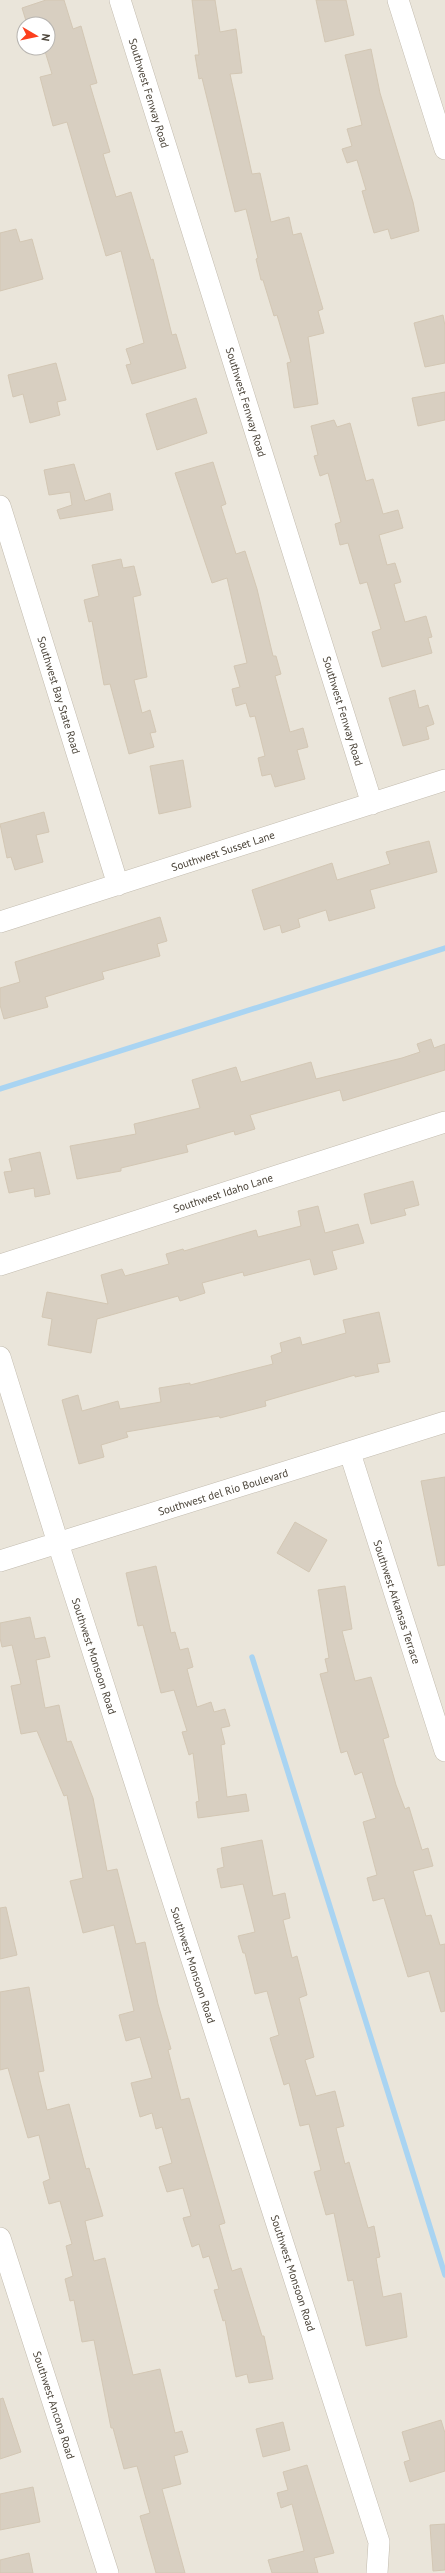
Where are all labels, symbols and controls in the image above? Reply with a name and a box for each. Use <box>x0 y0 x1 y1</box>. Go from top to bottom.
north arrow <box>16 16 56 56</box>
text: N <box>38 33 53 42</box>
street label: Southwest Fenway Road <box>126 36 172 150</box>
street label: Southwest Fenway Road <box>223 345 269 459</box>
street label: Southwest Bay State Road <box>34 634 84 756</box>
street label: Southwest Fenway Road <box>320 654 366 768</box>
street label: Southwest Susset Lane <box>169 828 277 874</box>
street label: Southwest Idaho Lane <box>171 1170 275 1216</box>
street label: Southwest del Rio Boulevard <box>156 1465 290 1518</box>
street label: Southwest Arkansas Terrace <box>370 1538 424 1666</box>
street label: Southwest Monsoon Road <box>69 1596 119 1716</box>
street label: Southwest Monsoon Road <box>168 1905 218 2025</box>
street label: Southwest Monsoon Road <box>268 2213 318 2333</box>
street label: Southwest Ancona Road <box>30 2349 78 2461</box>

